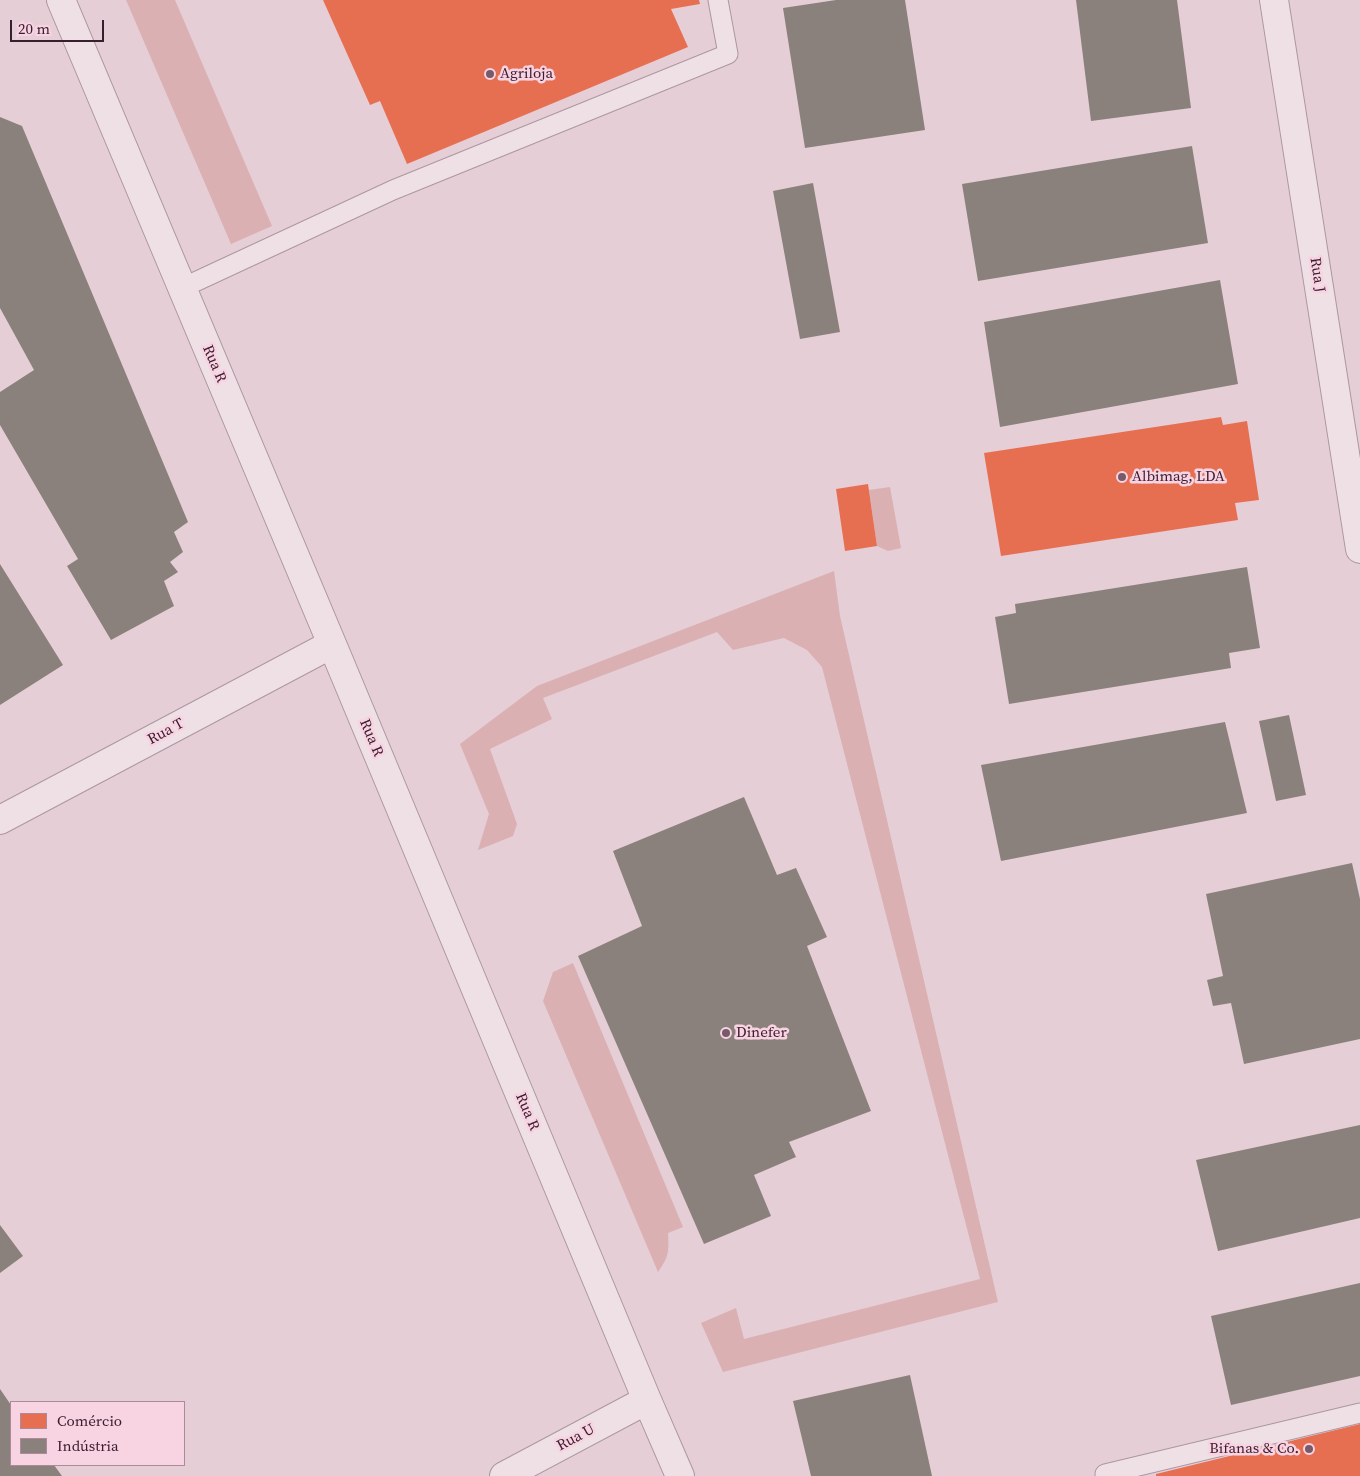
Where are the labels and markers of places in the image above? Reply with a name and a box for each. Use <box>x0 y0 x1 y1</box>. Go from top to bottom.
place label: Agriloja <box>500 65 553 83</box>
marker: Agriloja <box>484 68 496 80</box>
place label: Albimag, LDA <box>1132 468 1225 486</box>
marker: Albimag, LDA <box>1116 471 1128 483</box>
place label: Dinefer <box>736 1024 787 1042</box>
marker: Dinefer <box>720 1027 732 1039</box>
place label: Bifanas & Co. <box>1209 1440 1299 1458</box>
marker: Bifanas & Co. <box>1303 1443 1315 1455</box>

